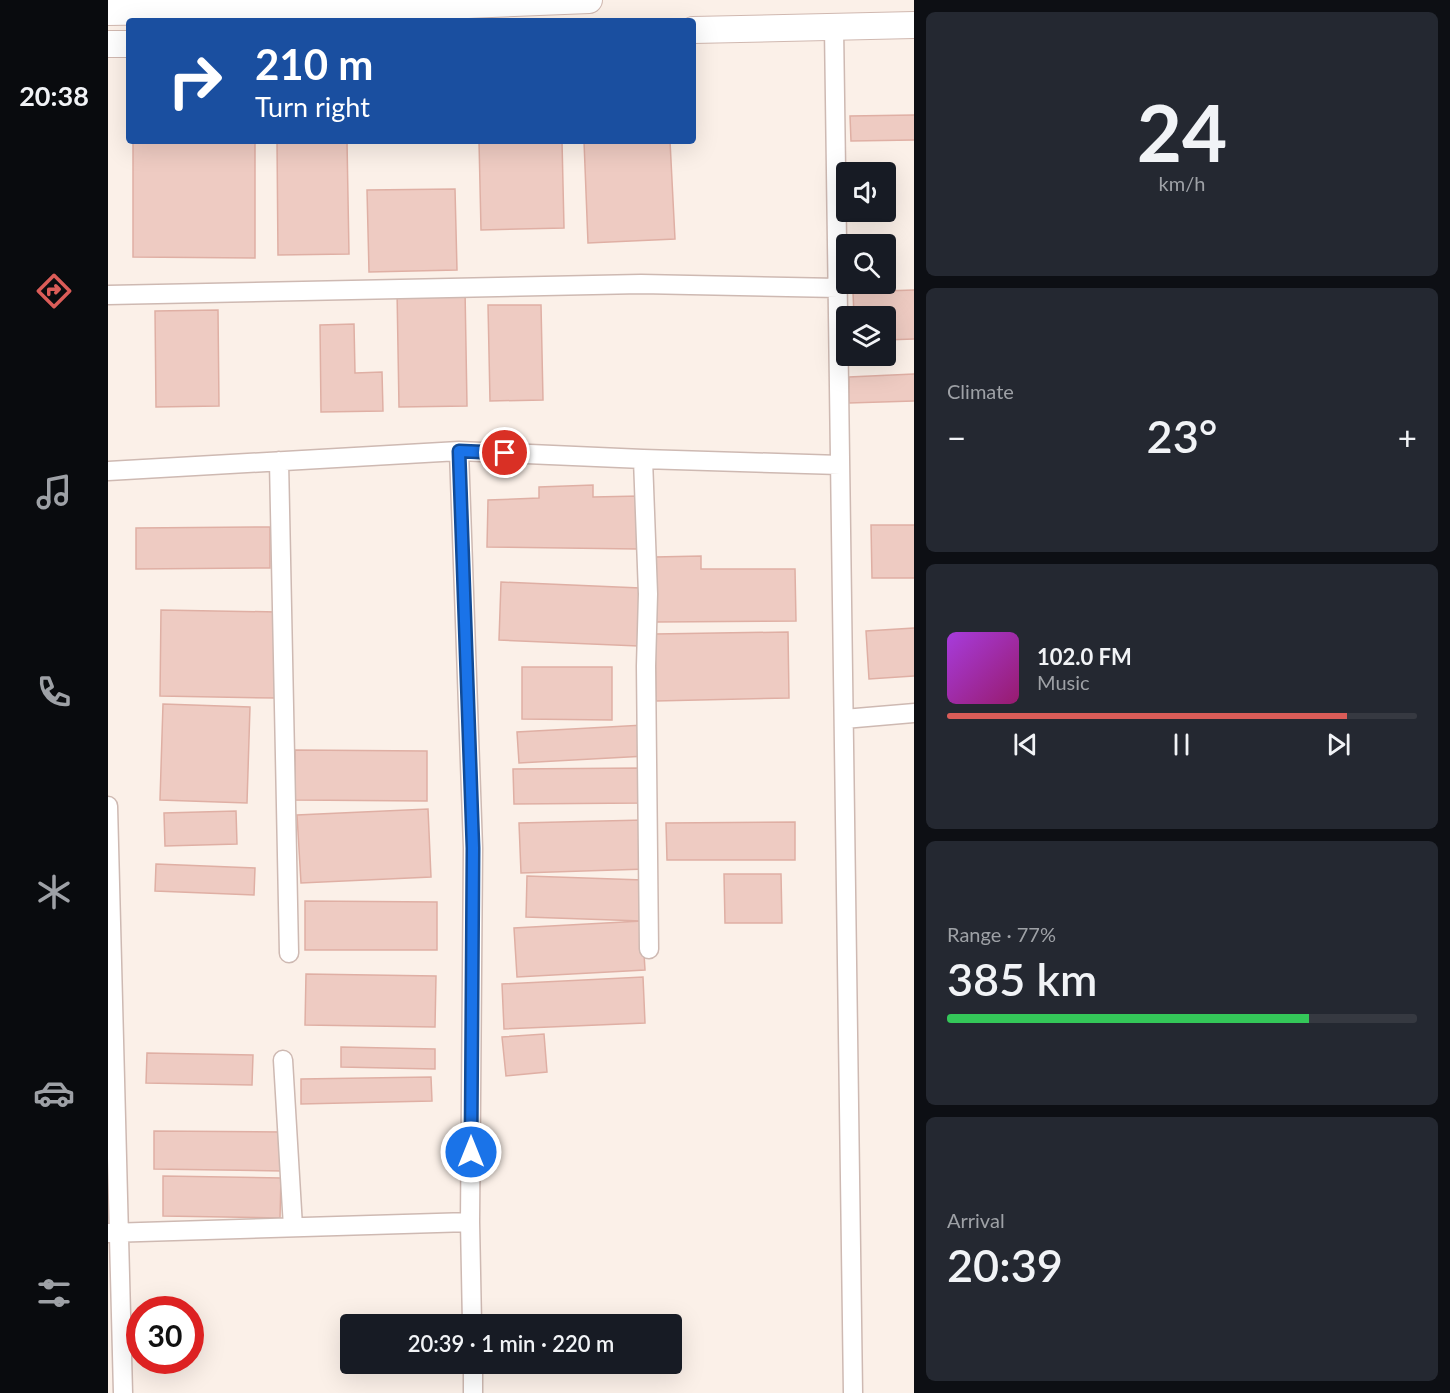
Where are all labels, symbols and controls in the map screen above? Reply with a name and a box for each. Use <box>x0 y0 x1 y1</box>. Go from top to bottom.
text: 210 m <box>255 39 373 89</box>
icon: right <box>156 42 234 120</box>
text: 20:38 <box>19 79 89 112</box>
text: 24 <box>1137 85 1227 179</box>
text: Turn right <box>255 90 370 123</box>
map controls <box>836 162 896 366</box>
button: sound <box>836 162 896 222</box>
text: km/h <box>1159 171 1205 195</box>
button: search <box>836 234 896 294</box>
icon: directions <box>33 270 75 312</box>
button: layers <box>836 306 896 366</box>
text: Climate <box>947 379 1014 403</box>
text: 23° <box>1147 409 1217 463</box>
text: − <box>947 417 966 457</box>
text: + <box>1398 417 1417 457</box>
pin <box>479 427 530 478</box>
icon: arrive <box>488 436 521 469</box>
icon: music <box>33 471 75 513</box>
text: 102.0 FM <box>1037 643 1132 670</box>
text: Music <box>1037 670 1090 694</box>
icon: phone <box>33 671 75 713</box>
icon: previous <box>1009 728 1042 761</box>
icon: pause <box>1165 728 1198 761</box>
icon: next <box>1322 728 1355 761</box>
icon: climate <box>33 871 75 913</box>
text: Range · 77% <box>947 922 1056 946</box>
text: 385 km <box>947 952 1097 1006</box>
icon: car <box>33 1072 75 1114</box>
position arrow <box>439 1120 503 1184</box>
text: Arrival <box>947 1208 1005 1232</box>
text: 20:39 <box>947 1238 1063 1292</box>
icon: filters <box>33 1272 75 1314</box>
speed limit sign: 30 <box>126 1296 204 1374</box>
text: 20:39 · 1 min · 220 m <box>408 1330 614 1357</box>

